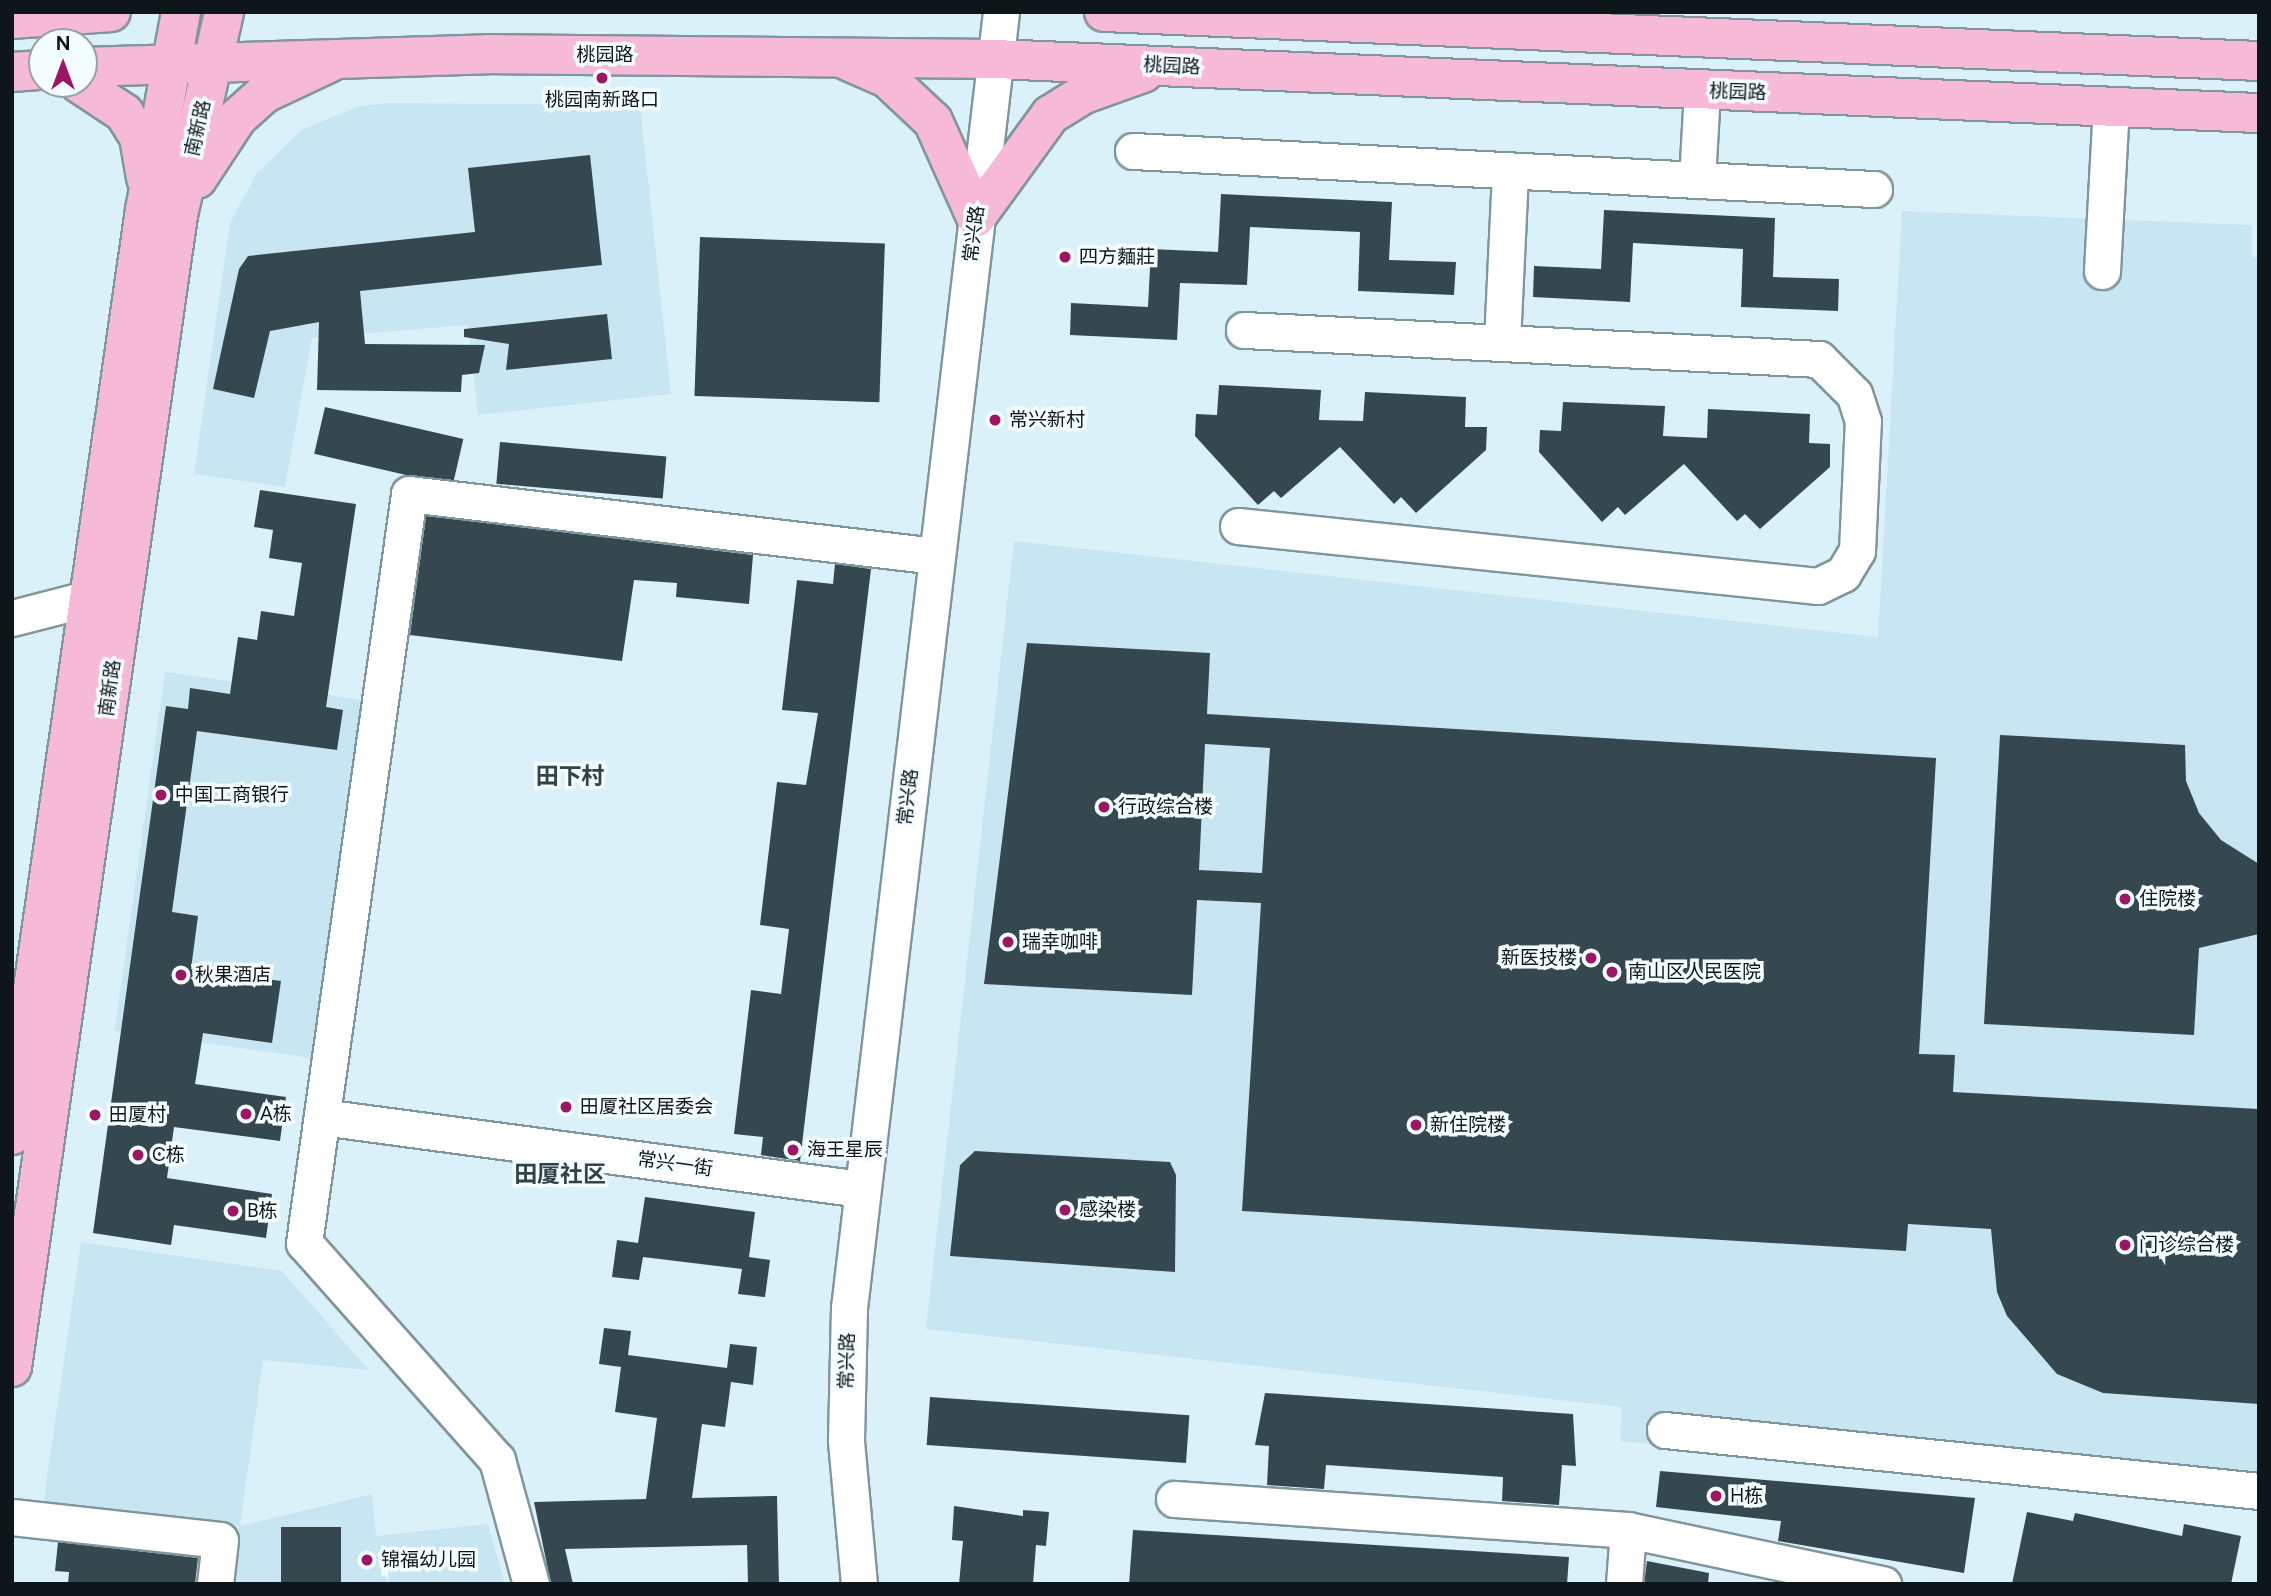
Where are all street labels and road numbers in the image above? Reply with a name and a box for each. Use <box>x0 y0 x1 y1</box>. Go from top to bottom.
street label: 桃园路 <box>577 44 633 66</box>
street label: 桃园路 <box>1143 53 1201 79</box>
street label: 桃园路 <box>1709 80 1767 104</box>
street label: 南新路 <box>180 98 216 158</box>
street label: 常兴路 <box>959 204 989 264</box>
street label: 南新路 <box>95 658 125 718</box>
street label: 常兴路 <box>893 767 923 827</box>
street label: 常兴一街 <box>636 1147 714 1181</box>
street label: 常兴路 <box>835 1332 859 1390</box>

